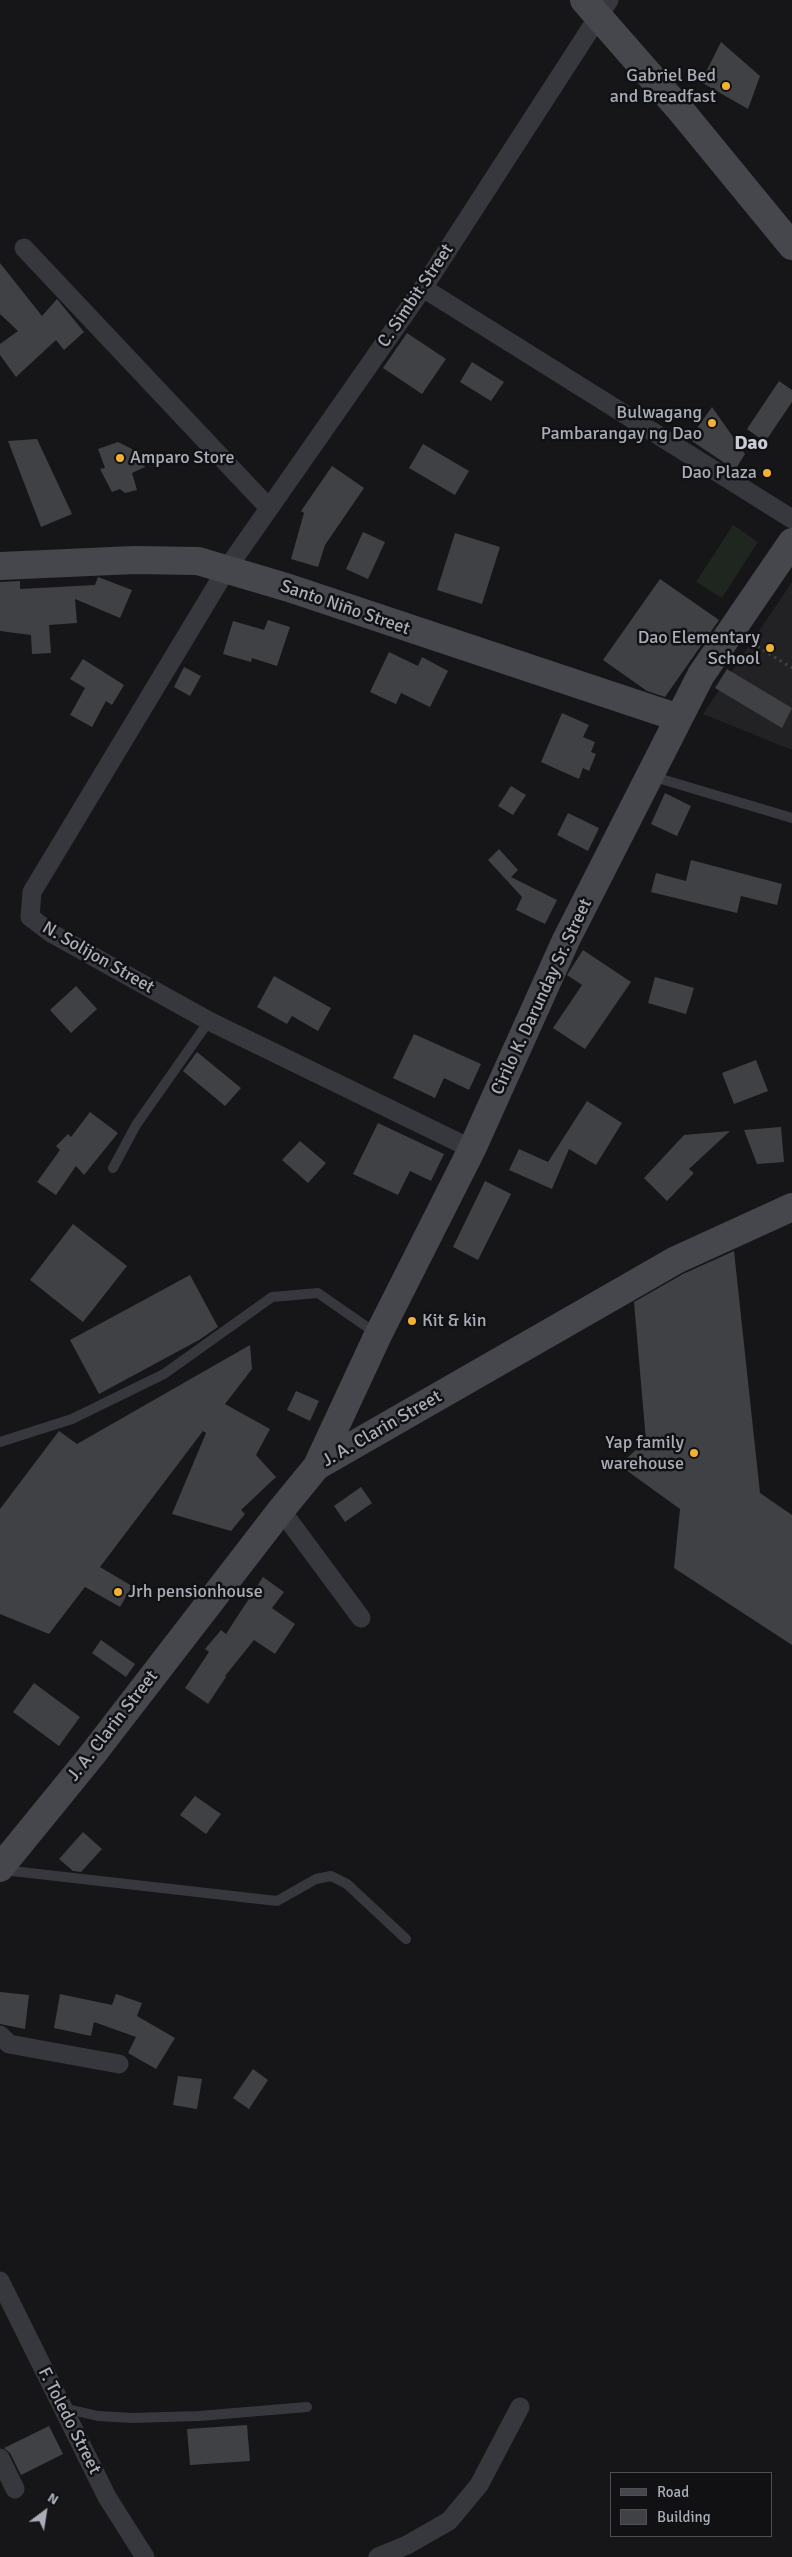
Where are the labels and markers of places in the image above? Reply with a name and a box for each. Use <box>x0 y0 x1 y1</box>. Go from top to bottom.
place label: Gabriel Bed and Breadfast <box>610 65 716 108</box>
marker: Gabriel Bed and Breadfast <box>720 80 732 92</box>
place label: Bulwagang Pambarangay ng Dao <box>541 402 702 444</box>
marker: Bulwagang Pambarangay ng Dao <box>706 417 718 429</box>
place label: Amparo Store <box>130 447 234 469</box>
marker: Amparo Store <box>114 452 126 464</box>
place label: Dao Plaza <box>681 462 757 484</box>
marker: Dao Plaza <box>761 467 773 479</box>
place label: Dao Elementary School <box>638 627 760 670</box>
marker: Dao Elementary School <box>764 642 776 654</box>
place label: Kit & kin <box>422 1310 487 1332</box>
marker: Kit & kin <box>406 1315 418 1327</box>
place label: Yap family warehouse <box>601 1432 684 1475</box>
marker: Yap family warehouse <box>688 1447 700 1459</box>
place label: Jrh pensionhouse <box>128 1581 263 1603</box>
marker: Jrh pensionhouse <box>112 1586 124 1598</box>

